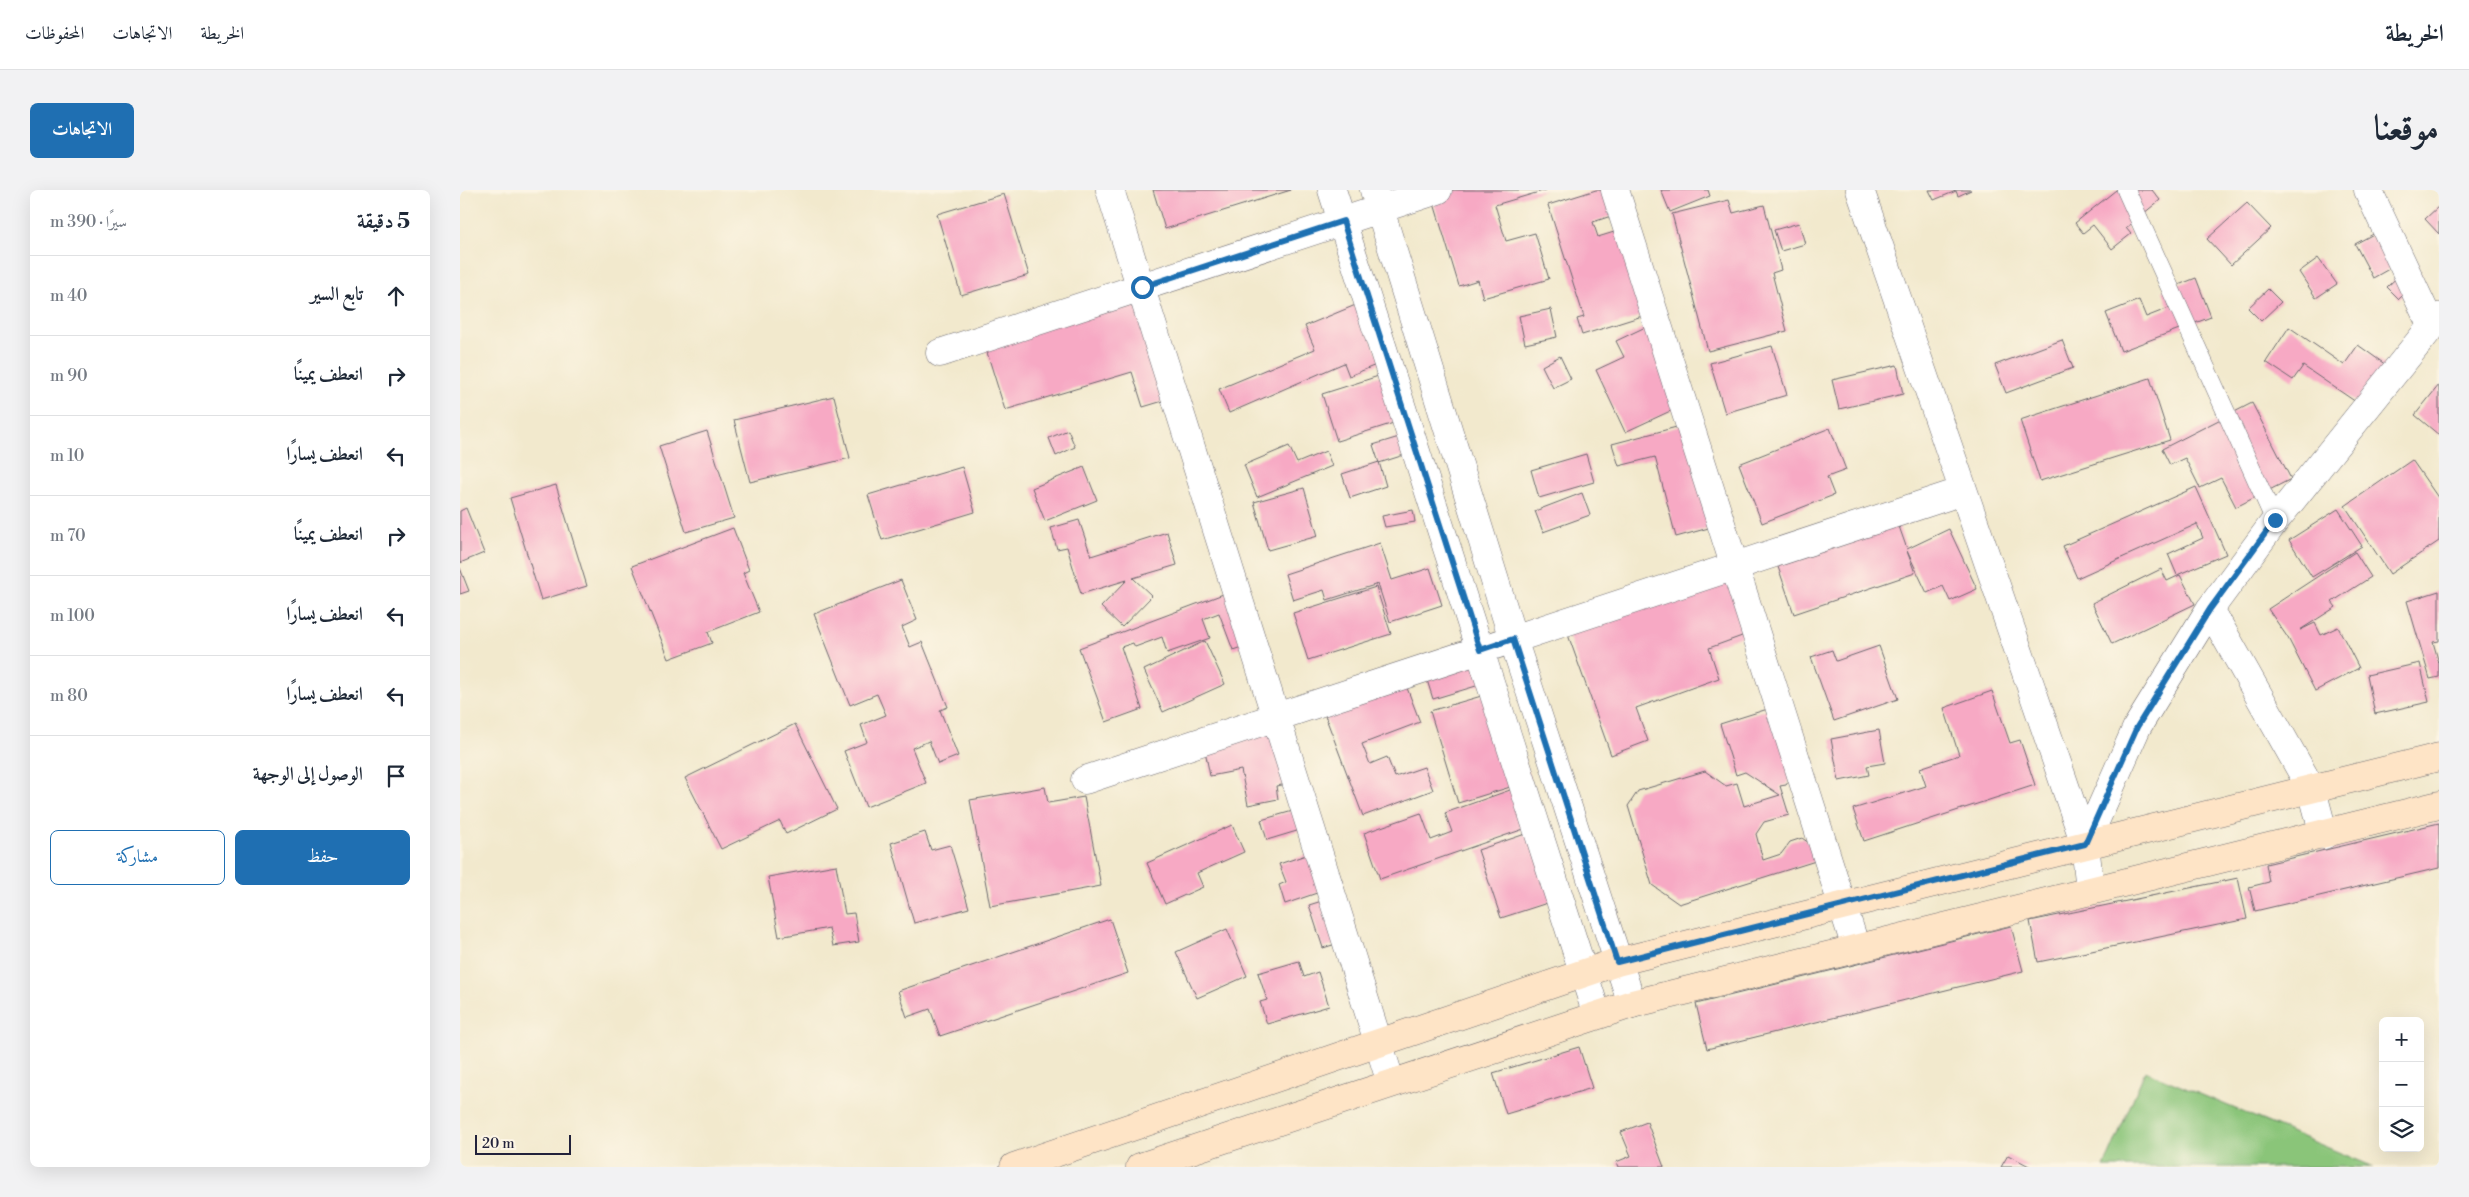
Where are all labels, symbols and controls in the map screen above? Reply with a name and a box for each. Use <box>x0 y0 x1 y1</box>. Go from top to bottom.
text: الخريطة <box>2386 19 2444 49</box>
text: المحفوظات <box>25 22 84 45</box>
text: الاتجاهات <box>112 22 172 45</box>
text: الخريطة <box>200 22 244 45</box>
button: الاتجاهات <box>30 103 134 158</box>
text: موقعنا <box>2374 107 2439 150</box>
text: 5 دقيقة <box>357 209 410 235</box>
text: سيرًا · 390 m <box>50 212 127 232</box>
route start <box>1131 276 1154 299</box>
text: تابع السير <box>310 282 363 306</box>
icon: ahead <box>382 282 410 310</box>
text: 40 m <box>50 286 87 306</box>
text: انعطف يمينًا <box>294 362 363 386</box>
icon: right <box>382 362 410 390</box>
text: 90 m <box>50 366 88 386</box>
text: انعطف يسارًا <box>286 442 363 466</box>
icon: left <box>382 442 410 470</box>
text: 10 m <box>50 446 84 466</box>
route end <box>2264 509 2287 532</box>
text: انعطف يمينًا <box>294 522 363 546</box>
icon: right <box>382 522 410 550</box>
text: 70 m <box>50 526 86 546</box>
text: انعطف يسارًا <box>286 602 363 626</box>
icon: left <box>382 602 410 630</box>
text: 100 m <box>50 606 95 626</box>
text: انعطف يسارًا <box>286 682 363 706</box>
icon: left <box>382 682 410 710</box>
text: 80 m <box>50 686 88 706</box>
text: الوصول إلى الوجهة <box>253 762 363 786</box>
icon: arrive <box>382 762 410 790</box>
button: مشاركة <box>50 830 225 885</box>
button: حفظ <box>235 830 410 885</box>
map controls <box>2379 1017 2424 1152</box>
button: + <box>2379 1017 2424 1062</box>
button: − <box>2379 1062 2424 1107</box>
button: layers <box>2379 1107 2424 1152</box>
scale bar <box>475 1132 571 1155</box>
text: 20 m <box>482 1135 514 1153</box>

